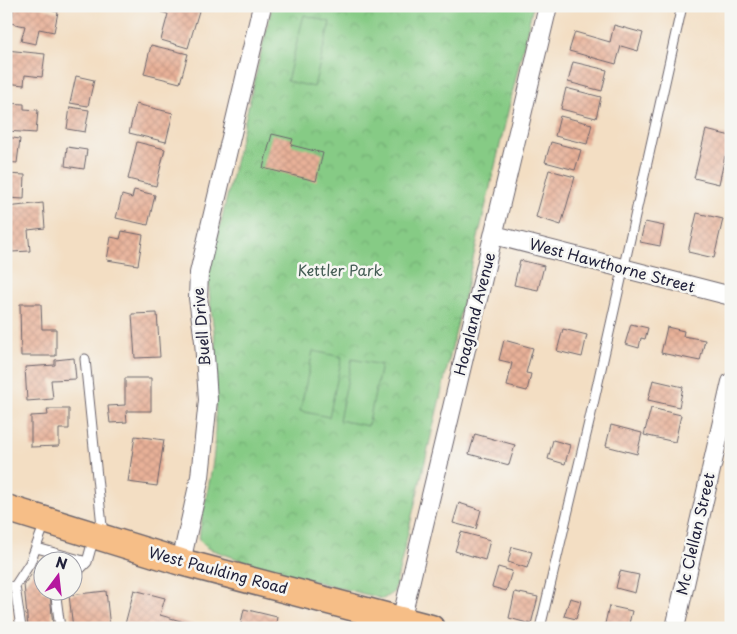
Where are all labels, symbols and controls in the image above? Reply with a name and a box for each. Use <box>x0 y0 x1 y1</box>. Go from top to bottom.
street label: West Hawthorne Street <box>527 231 698 298</box>
street label: Hoagland Avenue <box>447 250 500 378</box>
park label: Kettler Park <box>297 258 383 281</box>
street label: Buell Drive <box>186 287 215 367</box>
street label: Mc Clellan Street <box>669 470 720 597</box>
street label: West Paulding Road <box>146 540 291 599</box>
text: N <box>53 551 70 575</box>
north arrow <box>32 552 82 602</box>

